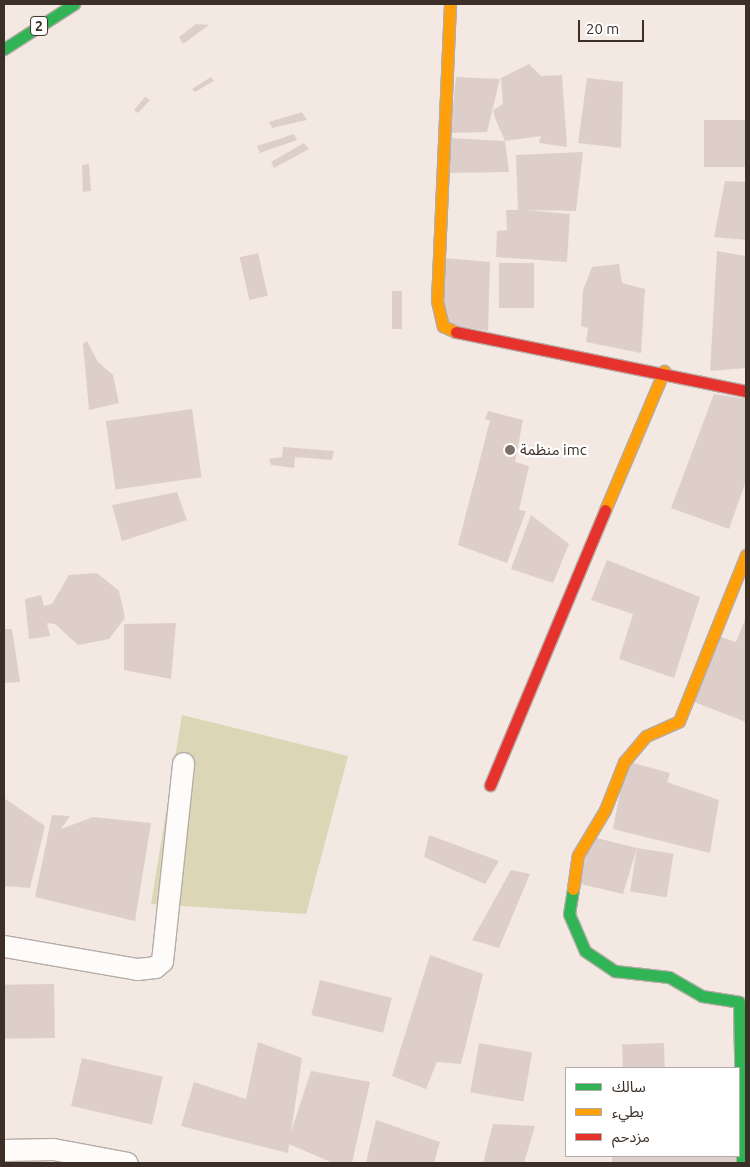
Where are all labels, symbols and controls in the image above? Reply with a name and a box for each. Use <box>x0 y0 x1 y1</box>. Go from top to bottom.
scale bar <box>580 10 646 42</box>
road number: 2 <box>29 15 49 38</box>
text: 20 m <box>586 20 619 37</box>
place label: منظمة imc <box>520 441 587 459</box>
marker: منظمة imc <box>504 444 516 456</box>
legend <box>565 1067 740 1157</box>
text: سالك <box>612 1078 646 1095</box>
text: بطيء <box>612 1103 644 1120</box>
text: مزدحم <box>612 1128 650 1145</box>

